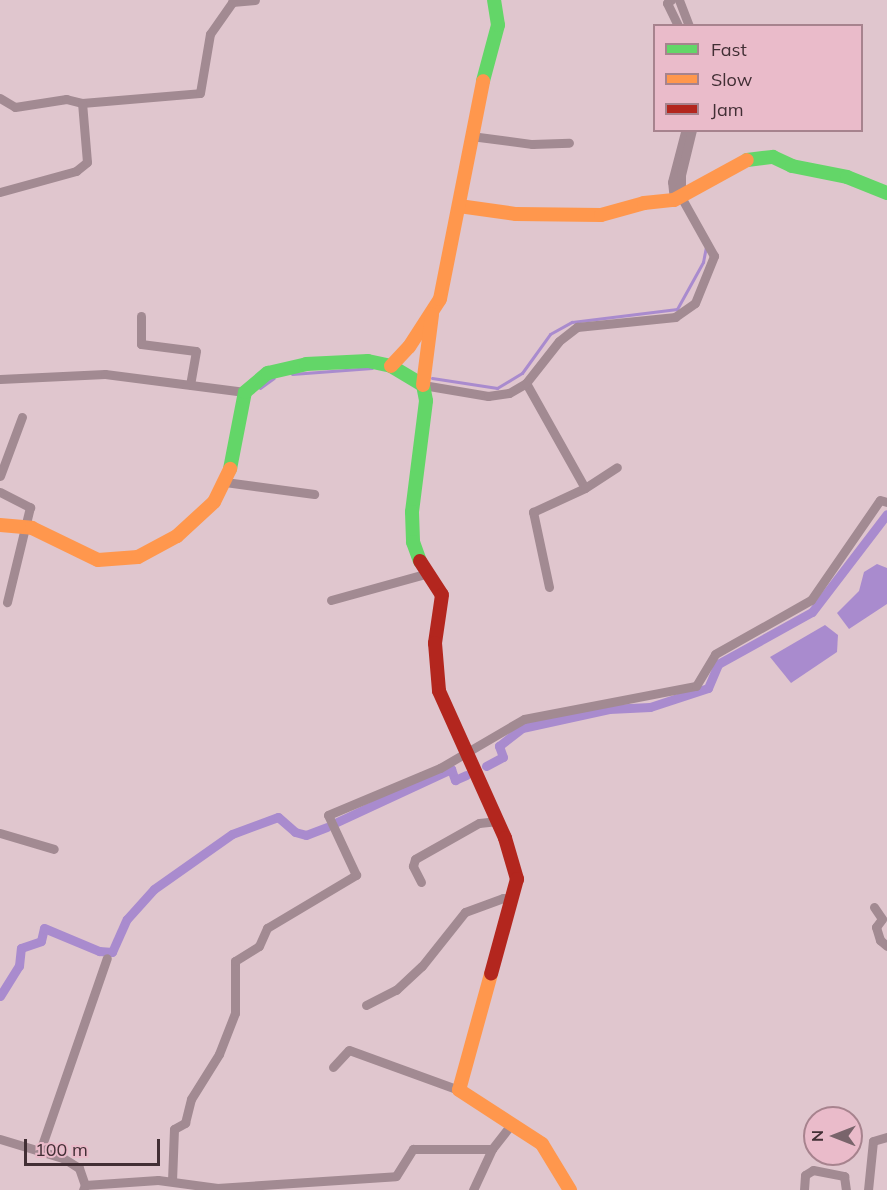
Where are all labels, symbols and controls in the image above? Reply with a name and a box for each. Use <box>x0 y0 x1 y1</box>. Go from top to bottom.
legend <box>653 24 863 132</box>
text: Fast <box>711 38 747 61</box>
text: Slow <box>711 68 752 91</box>
text: Jam <box>711 98 744 121</box>
north arrow <box>803 1106 863 1166</box>
scale bar <box>27 1127 164 1165</box>
text: N <box>807 1130 827 1142</box>
text: 100 m <box>35 1138 88 1161</box>

